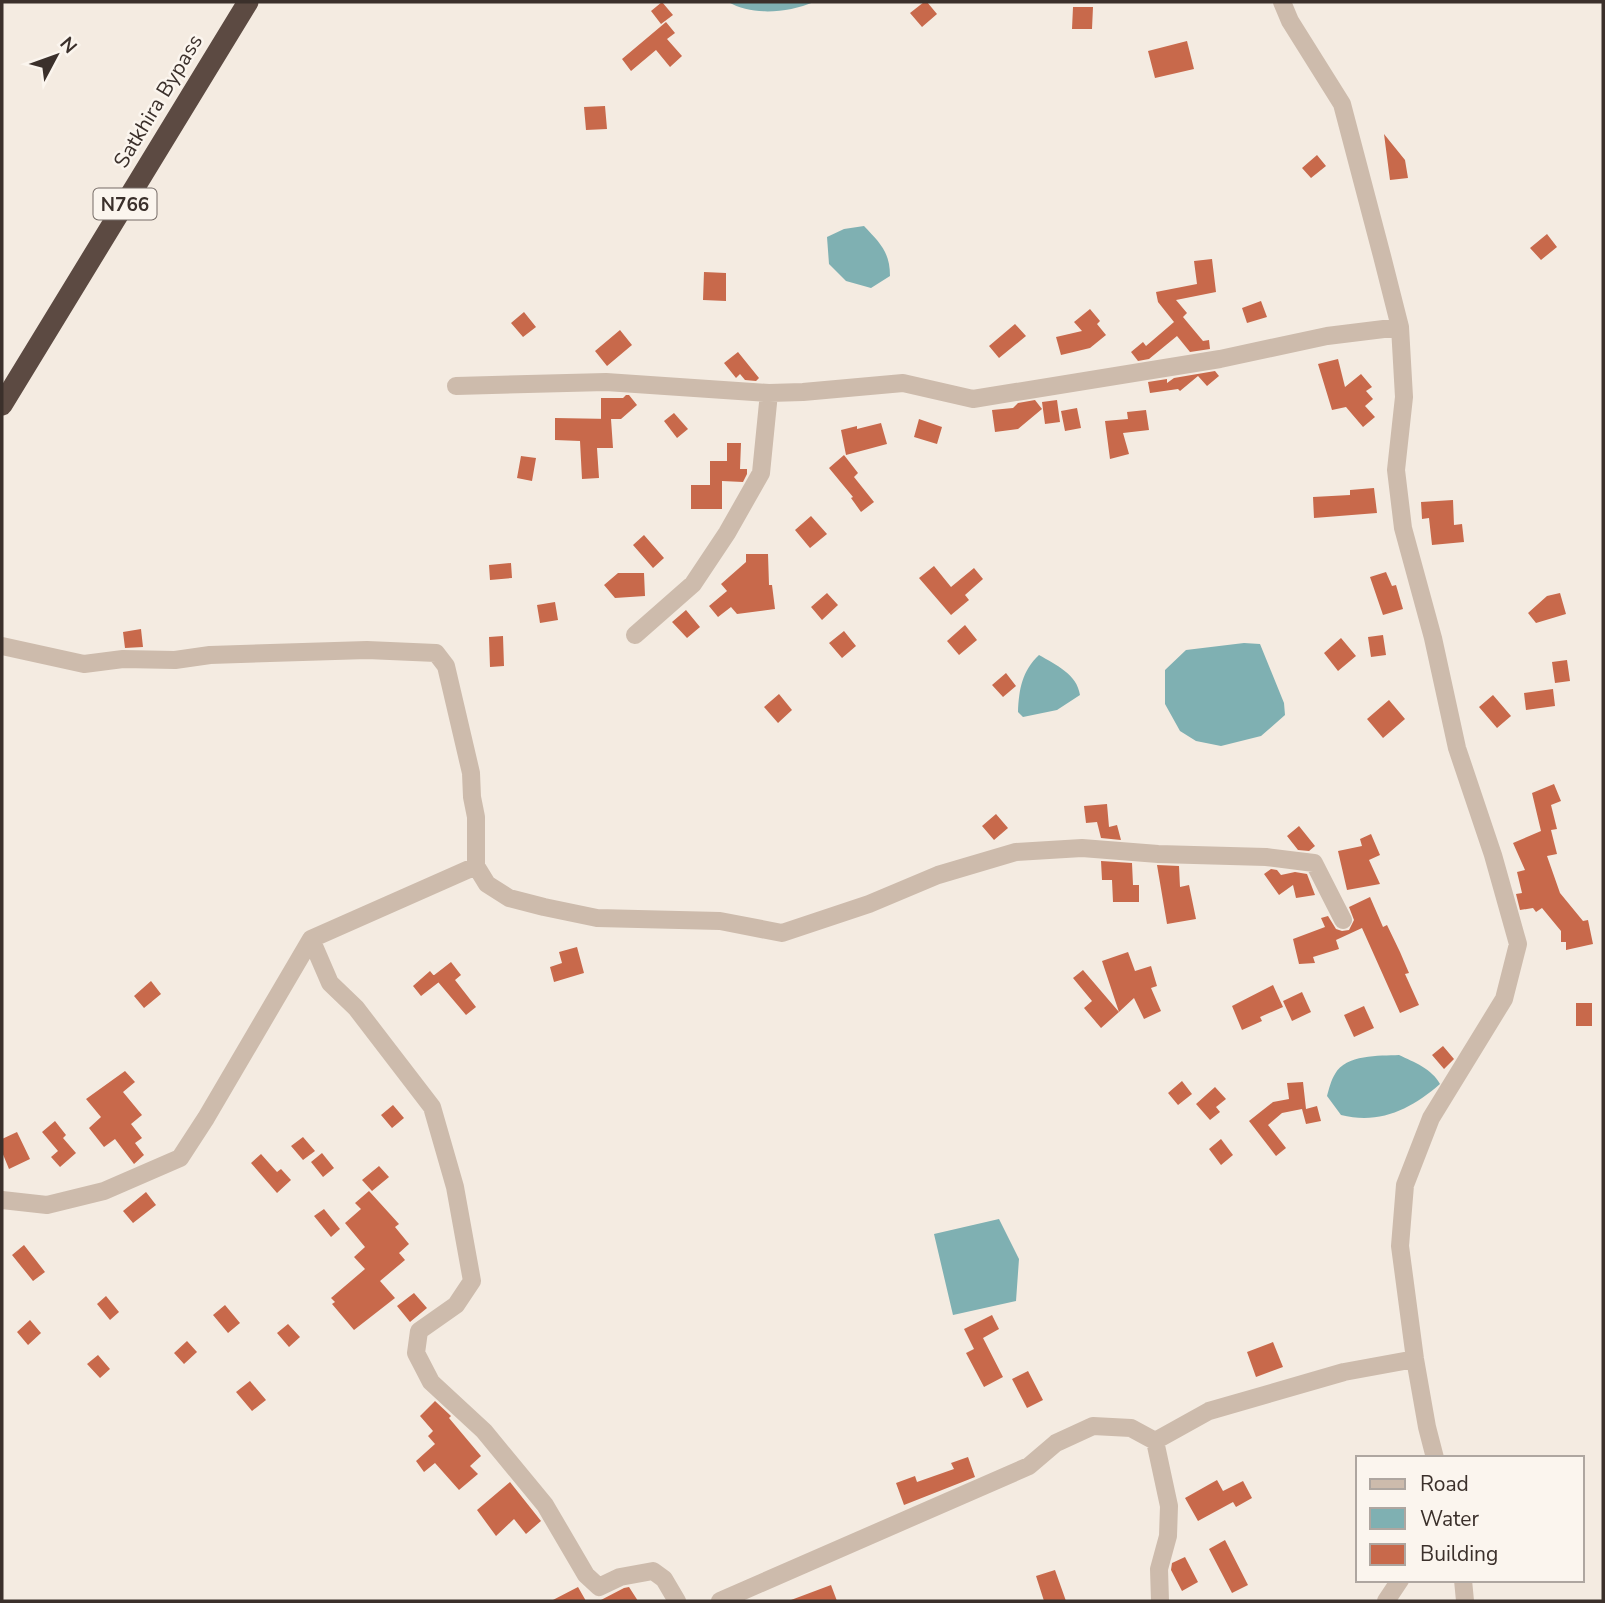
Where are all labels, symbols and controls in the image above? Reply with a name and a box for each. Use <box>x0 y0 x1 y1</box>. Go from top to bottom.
north arrow <box>21 21 91 91</box>
street label: Satkhira Bypass <box>107 29 209 173</box>
text: N <box>54 32 83 59</box>
road number: N766 <box>94 188 156 220</box>
legend <box>1356 1456 1584 1582</box>
text: Road <box>1420 1470 1469 1498</box>
text: Water <box>1420 1505 1479 1533</box>
text: Building <box>1420 1540 1498 1568</box>

